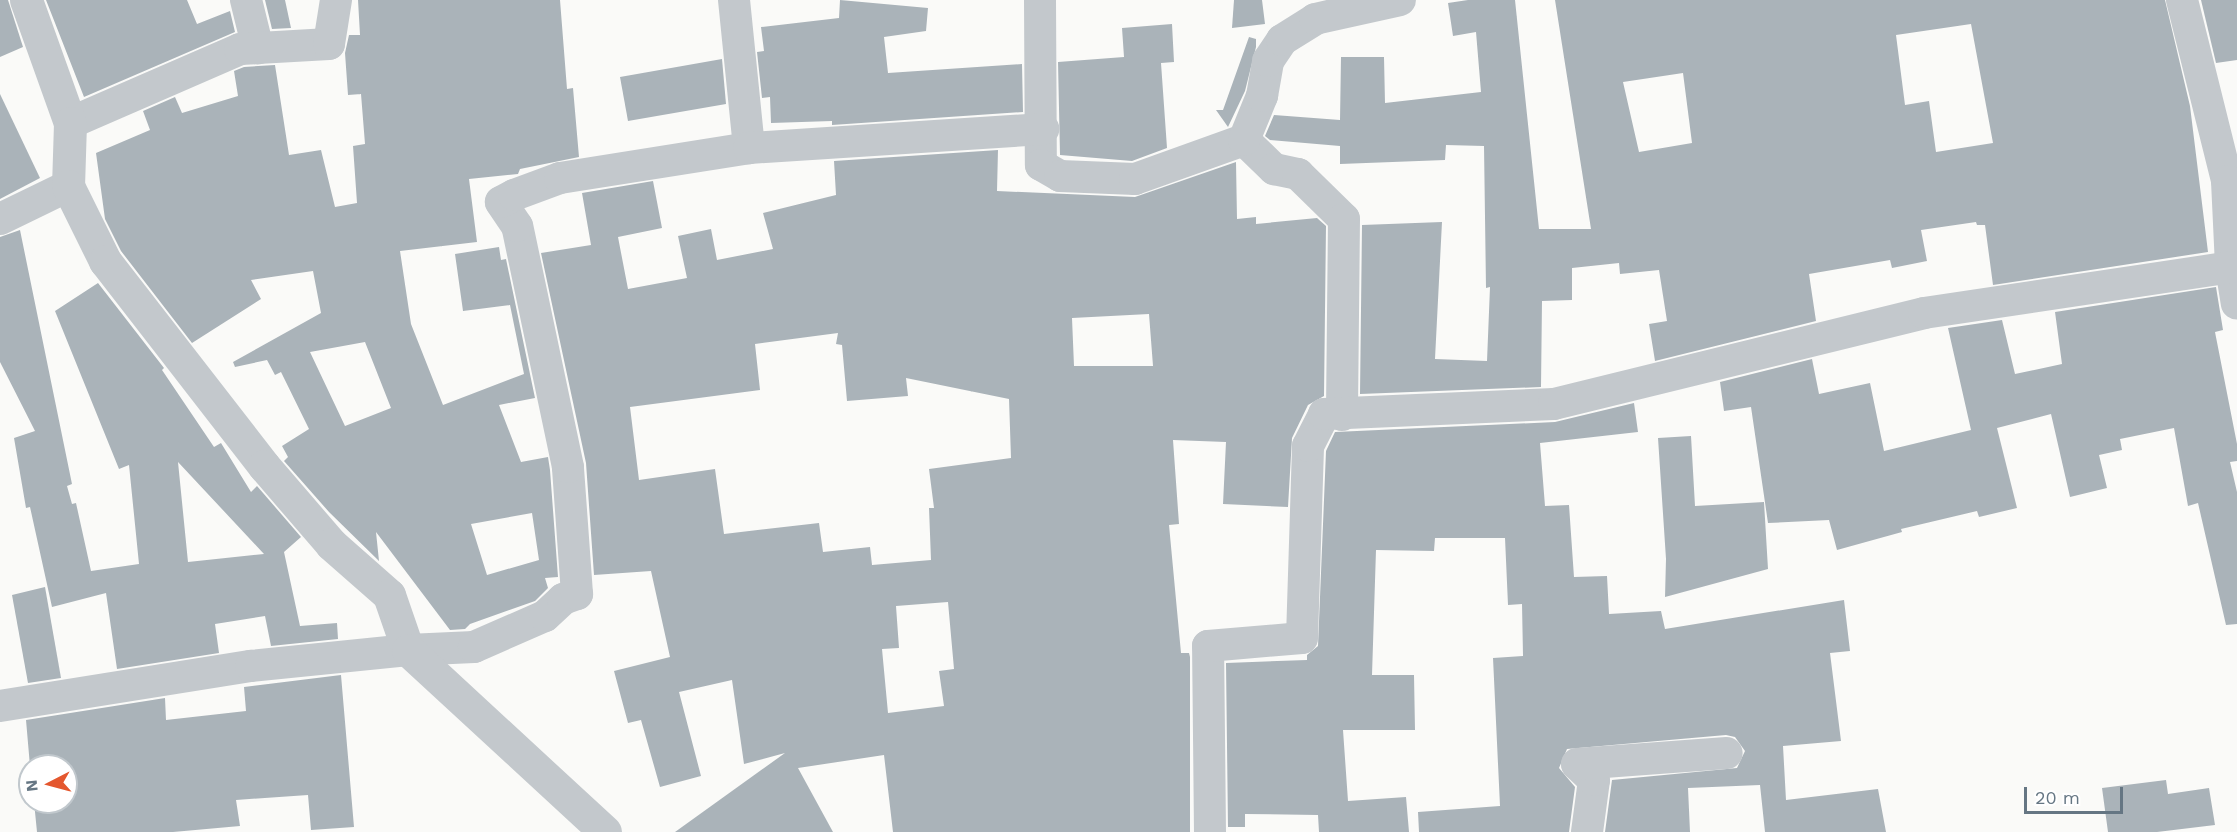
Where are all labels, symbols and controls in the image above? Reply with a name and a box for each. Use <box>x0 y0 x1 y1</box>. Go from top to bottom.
north arrow <box>18 754 78 814</box>
scale bar <box>2027 775 2126 813</box>
text: N <box>22 779 42 793</box>
text: 20 m <box>2035 787 2080 808</box>

